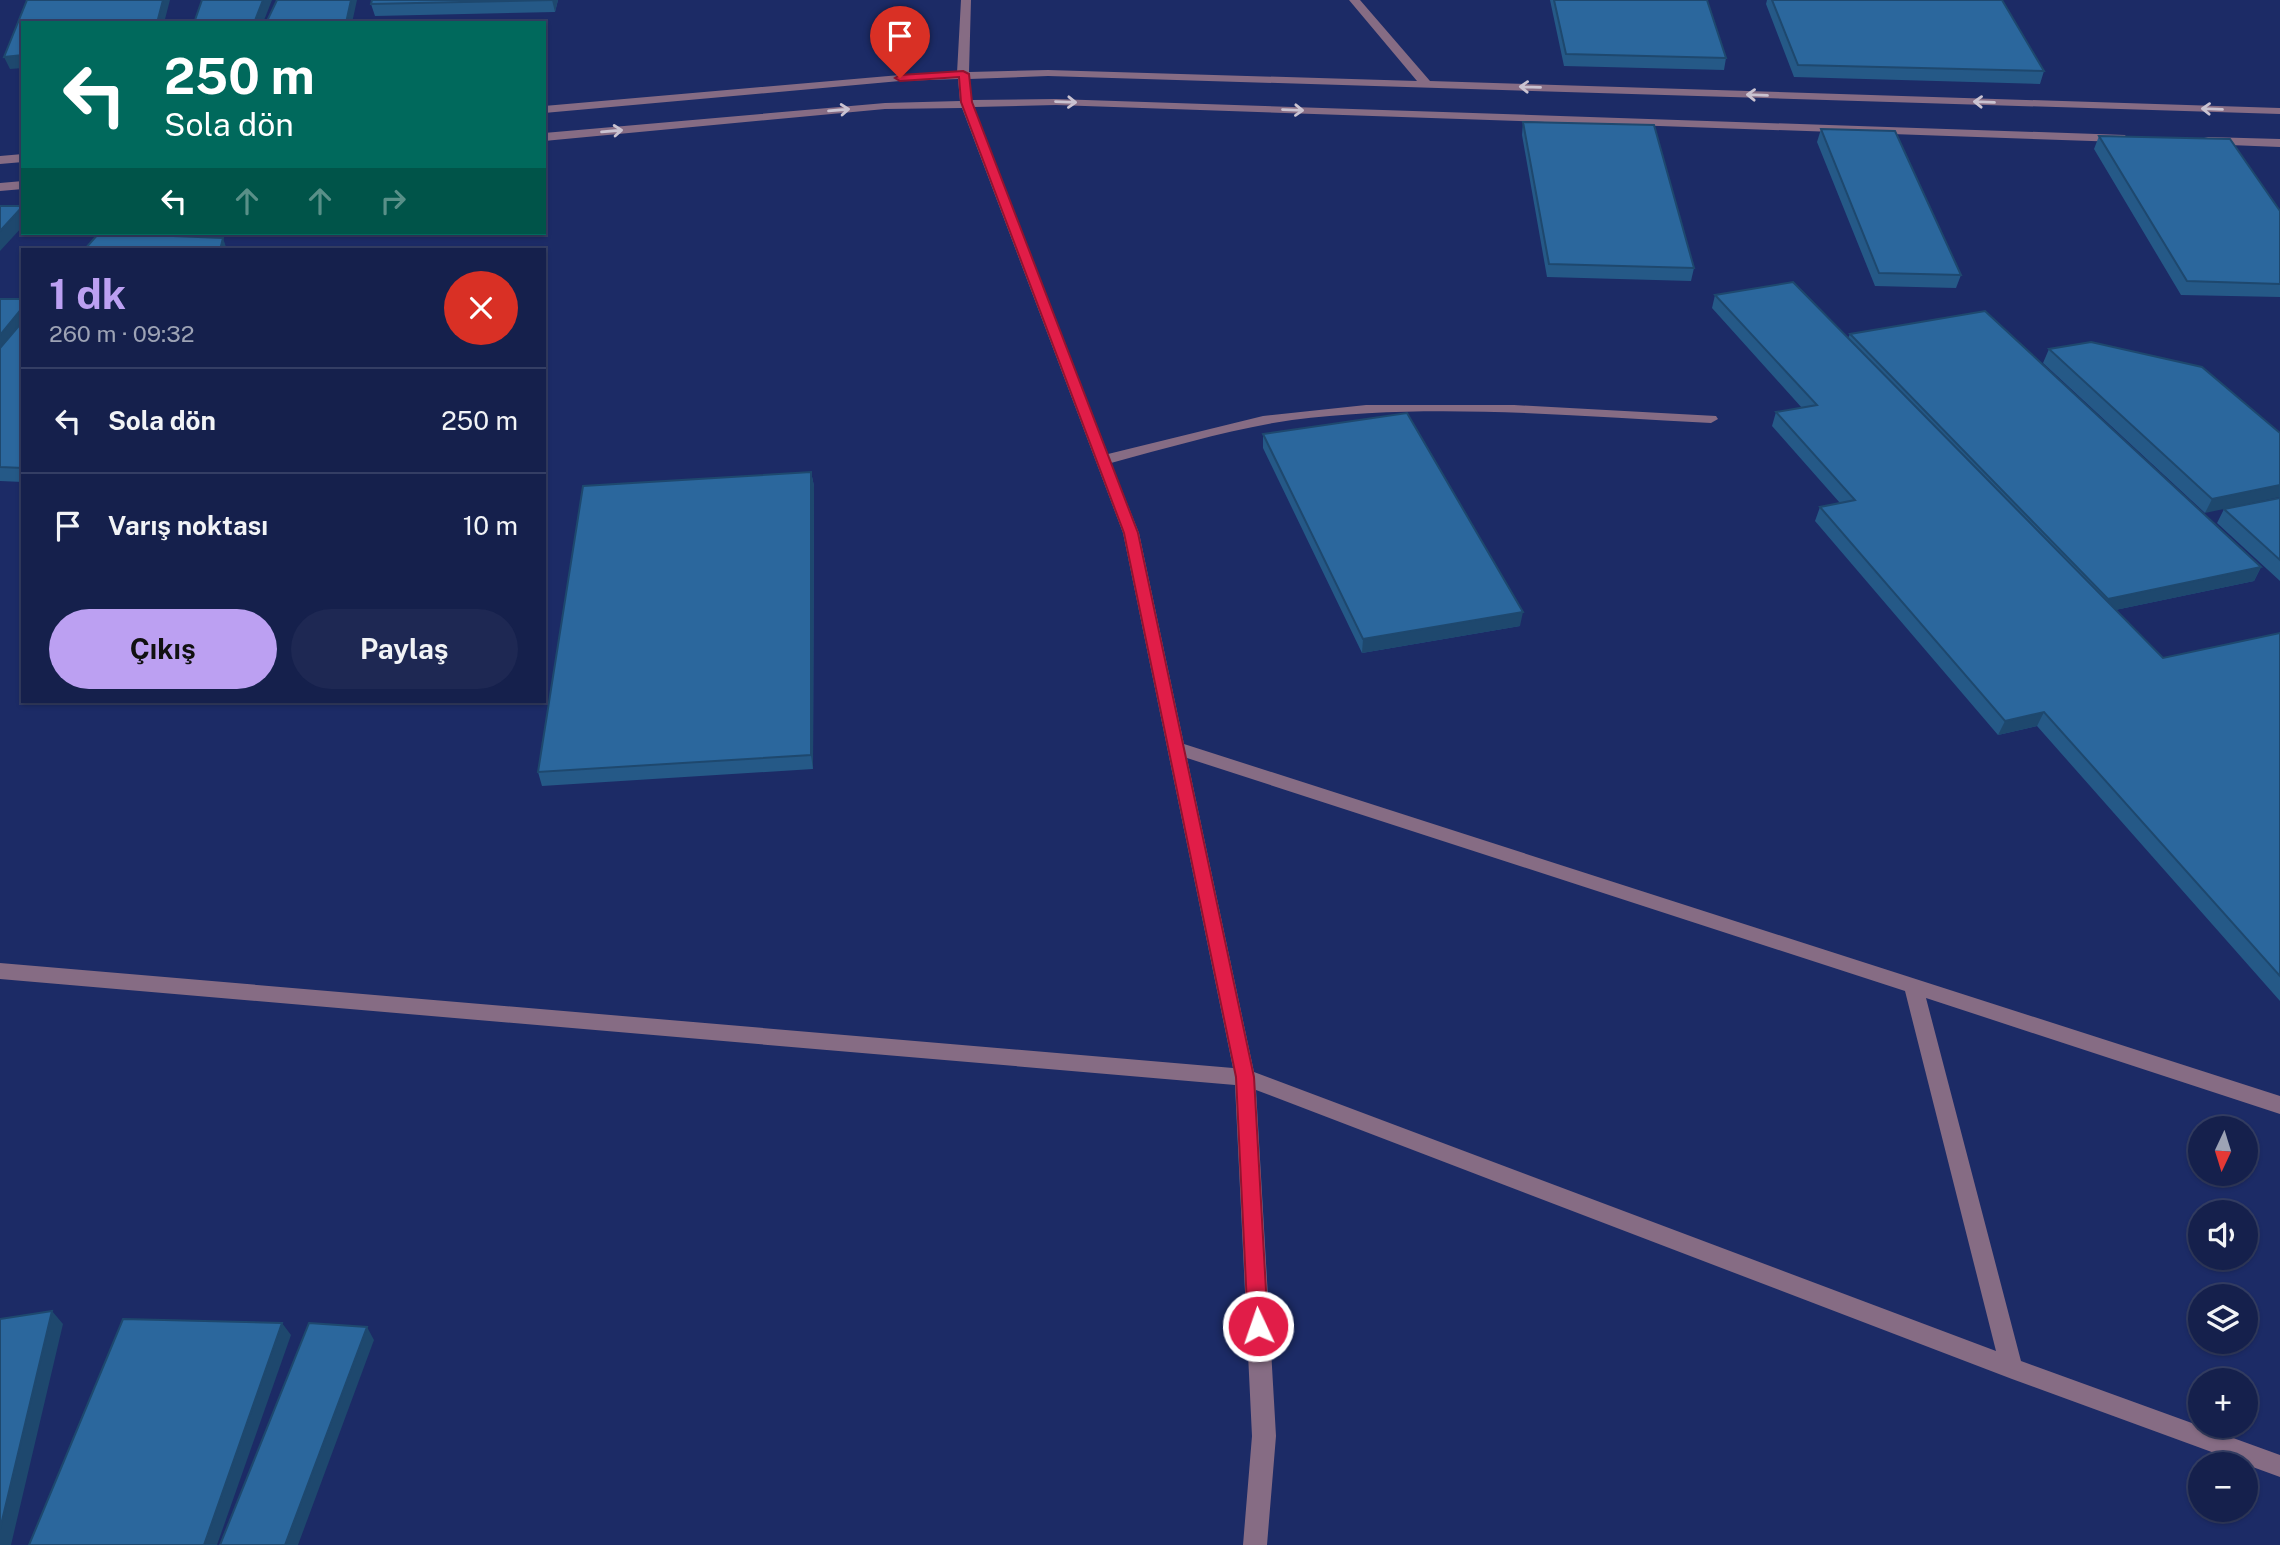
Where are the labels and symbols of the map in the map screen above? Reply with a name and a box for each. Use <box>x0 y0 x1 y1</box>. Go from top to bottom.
pin <box>870 6 930 78</box>
one-way arrow <box>1518 81 1541 94</box>
one-way arrow <box>1746 88 1769 101</box>
one-way arrow <box>1054 95 1077 109</box>
one-way arrow <box>1973 95 1996 109</box>
one-way arrow <box>827 103 850 116</box>
one-way arrow <box>1282 103 1305 116</box>
one-way arrow <box>2201 103 2224 116</box>
one-way arrow <box>600 124 623 137</box>
north arrow <box>2188 1116 2258 1186</box>
position arrow <box>1221 1289 1295 1363</box>

